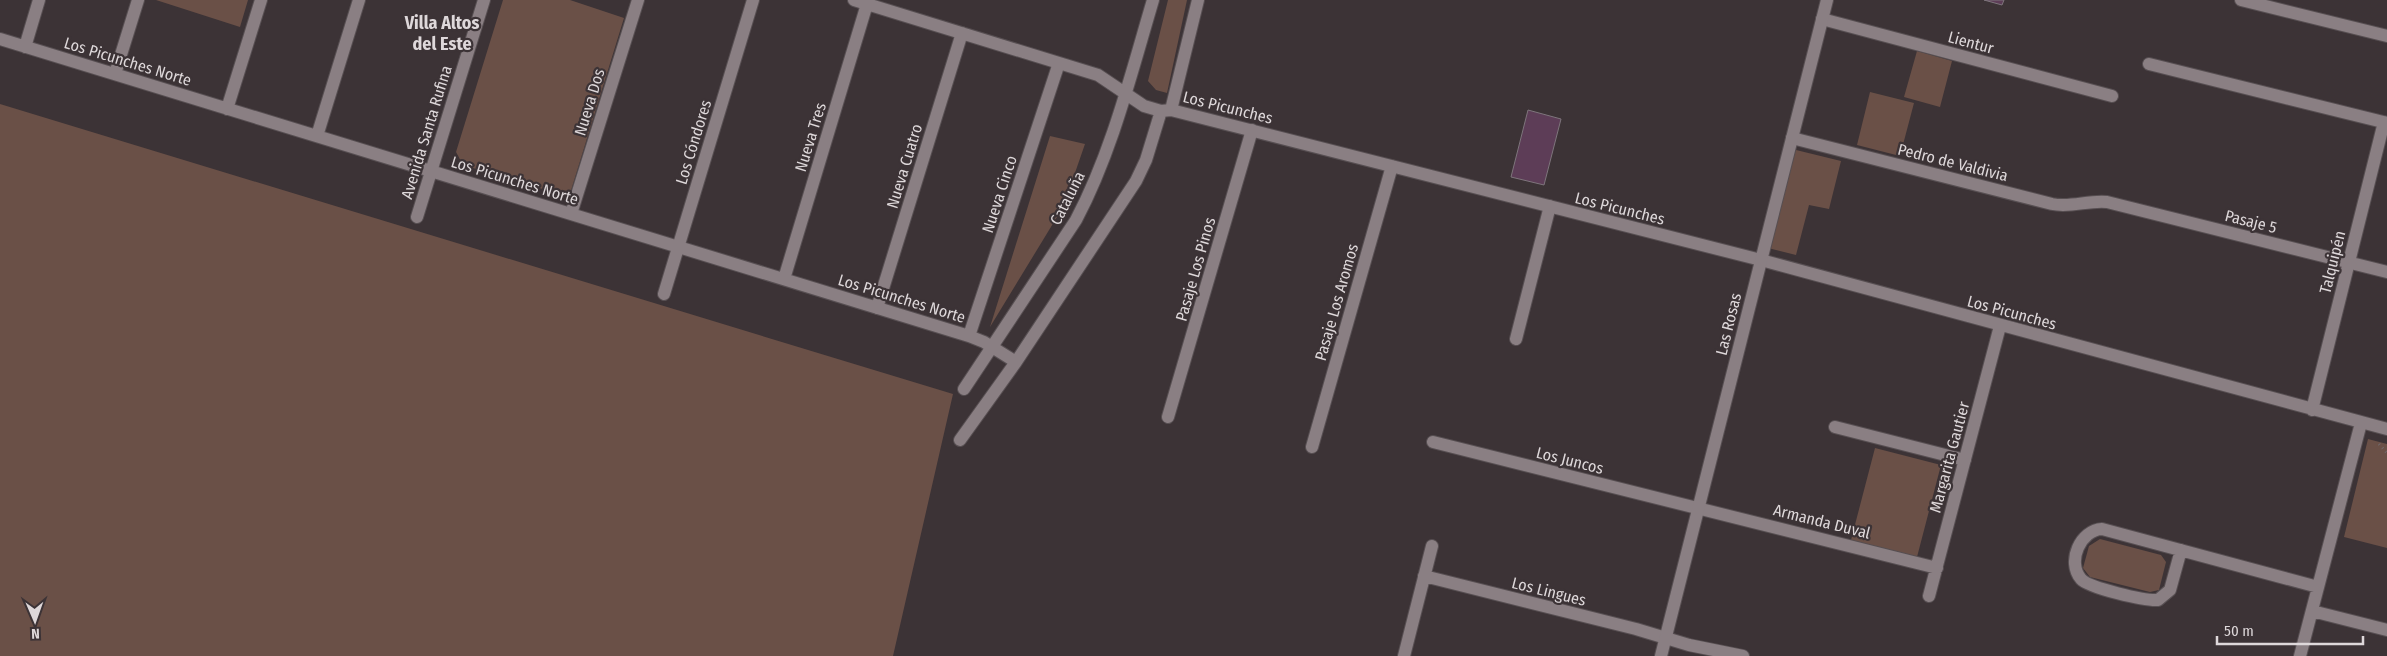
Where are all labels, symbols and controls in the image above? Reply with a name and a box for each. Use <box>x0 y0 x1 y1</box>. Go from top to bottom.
district label: Villa Altos del Este <box>404 12 479 55</box>
street label: Lientur <box>1946 27 1996 58</box>
street label: Los Picunches Norte <box>62 33 194 90</box>
street label: Avenida Santa Rufina <box>397 63 456 201</box>
street label: Nueva Dos <box>570 66 609 138</box>
street label: Los Picunches <box>1181 87 1275 128</box>
street label: Los Cóndores <box>672 97 715 187</box>
street label: Nueva Tres <box>791 100 830 174</box>
street label: Nueva Cuatro <box>883 122 926 211</box>
street label: Pedro de Valdivia <box>1896 140 2010 185</box>
street label: Los Picunches Norte <box>449 152 581 209</box>
street label: Nueva Cinco <box>978 153 1021 235</box>
street label: Cataluña <box>1046 168 1089 228</box>
street label: Los Picunches <box>1573 188 1667 229</box>
street label: Pasaje 5 <box>2223 206 2279 237</box>
street label: Pasaje Los Pinos <box>1172 215 1219 323</box>
street label: Talquipén <box>2315 229 2349 296</box>
street label: Pasaje Los Aromos <box>1311 241 1362 363</box>
street label: Los Picunches Norte <box>836 270 968 327</box>
street label: Las Rosas <box>1712 291 1745 357</box>
street label: Los Picunches <box>1965 291 2059 334</box>
street label: Margarita Gautier <box>1926 399 1974 515</box>
street label: Los Juncos <box>1534 443 1606 478</box>
street label: Armanda Duval <box>1771 500 1872 543</box>
street label: Los Lingues <box>1510 573 1588 610</box>
north arrow <box>10 596 60 646</box>
scale bar <box>2217 614 2363 646</box>
text: 50 m <box>2224 622 2254 640</box>
text: N <box>31 625 40 642</box>

